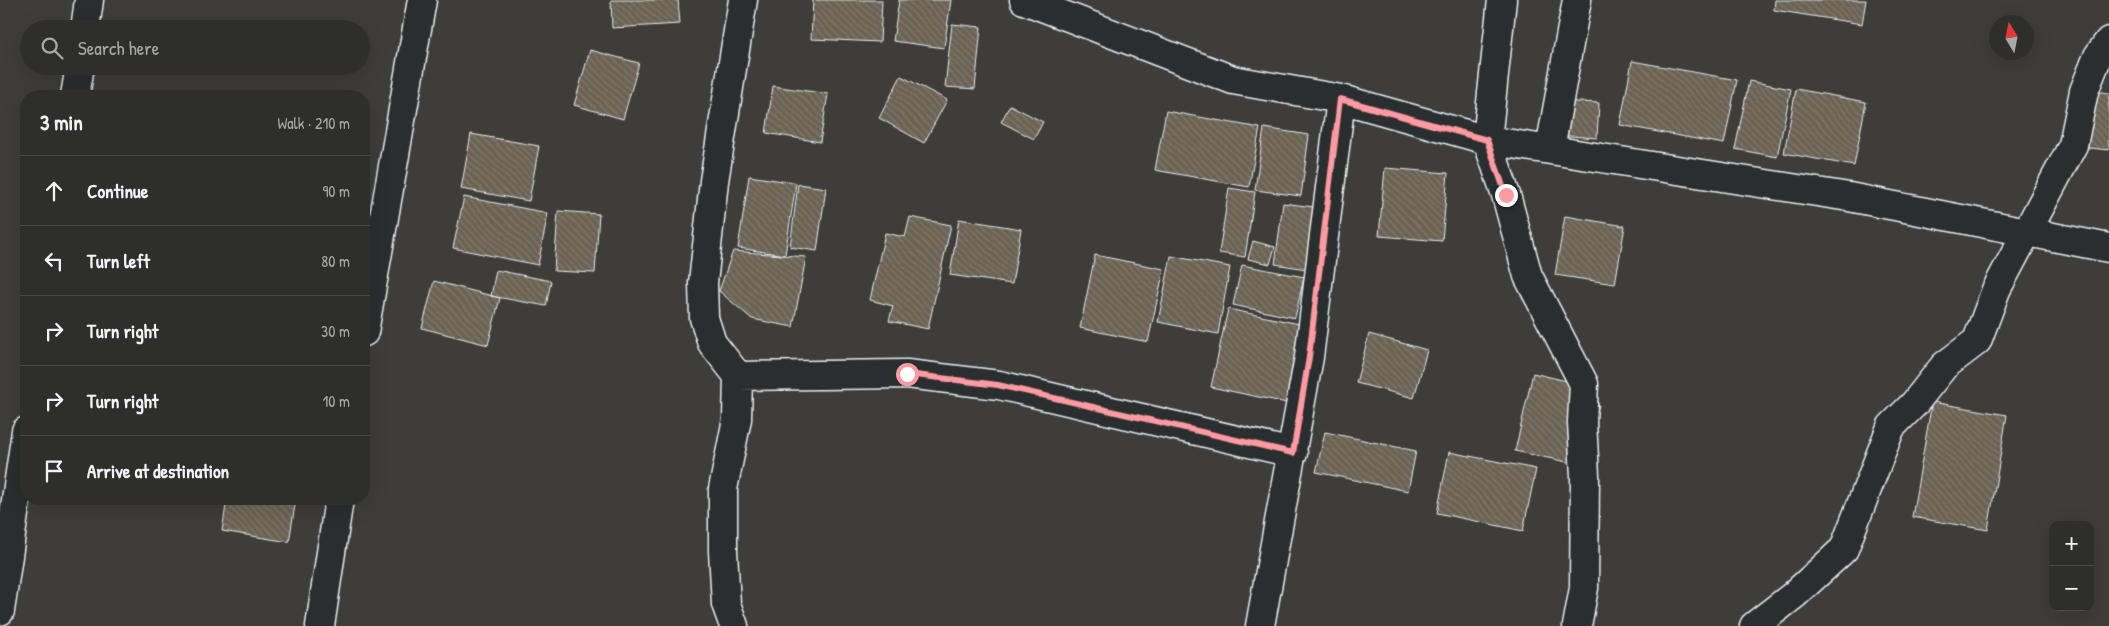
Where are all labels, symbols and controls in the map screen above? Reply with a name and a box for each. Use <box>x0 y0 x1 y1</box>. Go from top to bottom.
north arrow <box>1989 15 2034 60</box>
search box <box>20 20 370 75</box>
icon: search <box>38 34 66 62</box>
text: Search here <box>78 35 159 61</box>
text: 3 min <box>40 108 83 137</box>
text: Walk · 210 m <box>277 112 350 134</box>
icon: ahead <box>40 177 68 205</box>
text: Continue <box>87 178 148 204</box>
text: 90 m <box>322 180 350 202</box>
route end <box>1495 184 1518 207</box>
icon: left <box>40 247 68 275</box>
text: Turn left <box>87 248 150 274</box>
text: 80 m <box>321 250 350 272</box>
icon: right <box>40 317 68 345</box>
text: Turn right <box>87 318 158 344</box>
text: 30 m <box>321 320 350 342</box>
route start <box>896 363 919 386</box>
icon: right <box>40 387 68 415</box>
text: Turn right <box>87 388 158 414</box>
text: 10 m <box>322 390 350 412</box>
icon: arrive <box>40 457 68 485</box>
text: Arrive at destination <box>87 458 229 484</box>
map controls <box>2049 521 2094 611</box>
button: + <box>2049 521 2094 566</box>
button: − <box>2049 566 2094 611</box>

